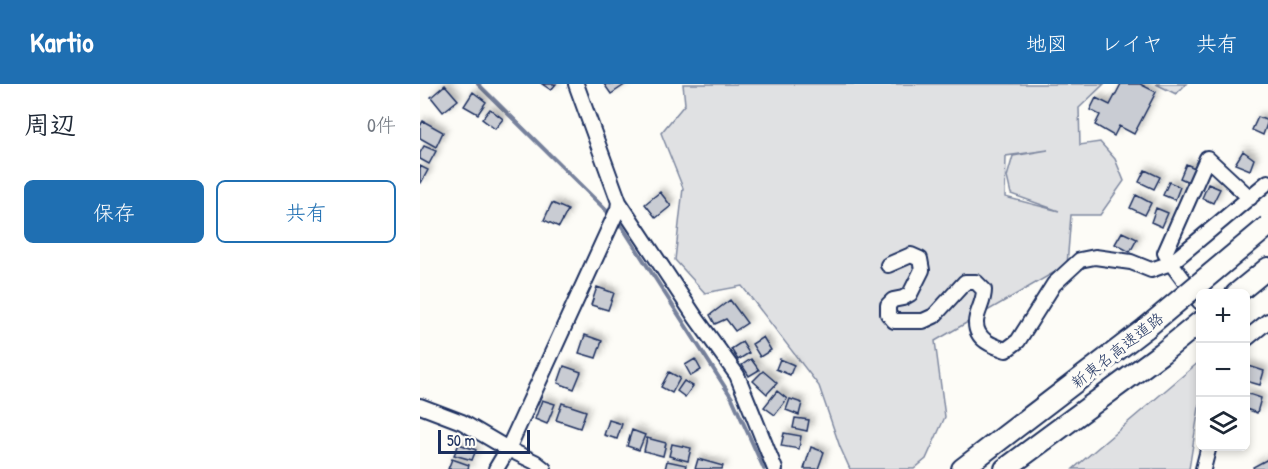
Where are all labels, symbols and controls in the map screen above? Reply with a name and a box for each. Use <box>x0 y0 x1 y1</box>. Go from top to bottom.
text: Kartio <box>30 23 94 61</box>
text: 地図 <box>1026 29 1068 58</box>
text: レイヤ <box>1101 29 1163 58</box>
text: 共有 <box>1196 29 1238 58</box>
text: 周辺 <box>24 107 76 142</box>
text: 0件 <box>367 111 396 138</box>
button: 保存 <box>24 180 204 243</box>
button: 共有 <box>216 180 396 243</box>
map controls <box>1196 289 1250 451</box>
button: + <box>1196 289 1250 343</box>
street label: 新東名高速道路 <box>1066 307 1168 393</box>
button: − <box>1196 343 1250 397</box>
button: layers <box>1196 397 1250 451</box>
scale bar <box>438 427 530 454</box>
text: 50 m <box>447 429 476 451</box>

